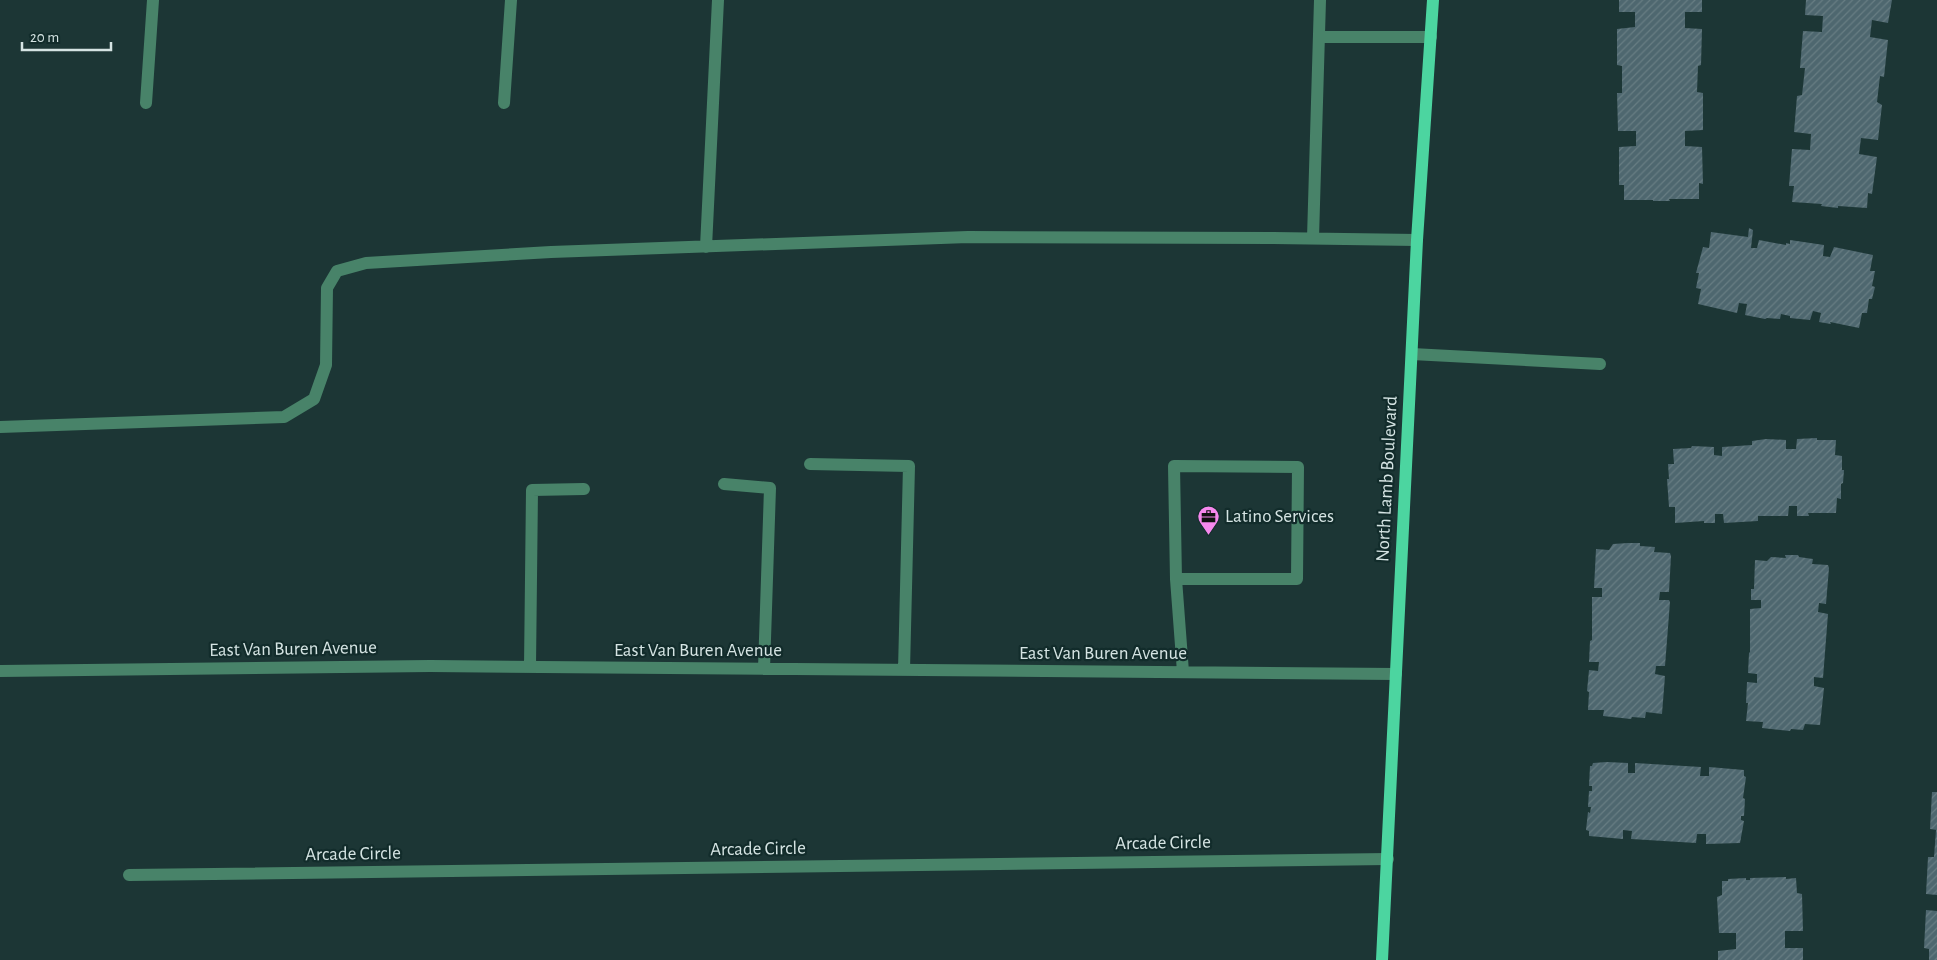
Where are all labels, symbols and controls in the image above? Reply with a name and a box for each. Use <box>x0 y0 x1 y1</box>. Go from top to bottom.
scale bar <box>22 20 111 52</box>
text: 20 m <box>30 30 59 45</box>
street label: North Lamb Boulevard <box>1373 395 1401 563</box>
office icon: Latino Services <box>1197 504 1221 535</box>
place label: Latino Services <box>1225 507 1334 526</box>
street label: East Van Buren Avenue <box>209 638 377 660</box>
street label: East Van Buren Avenue <box>614 641 782 660</box>
street label: East Van Buren Avenue <box>1019 644 1187 663</box>
street label: Arcade Circle <box>1115 833 1211 853</box>
street label: Arcade Circle <box>710 839 806 859</box>
street label: Arcade Circle <box>305 844 401 864</box>

